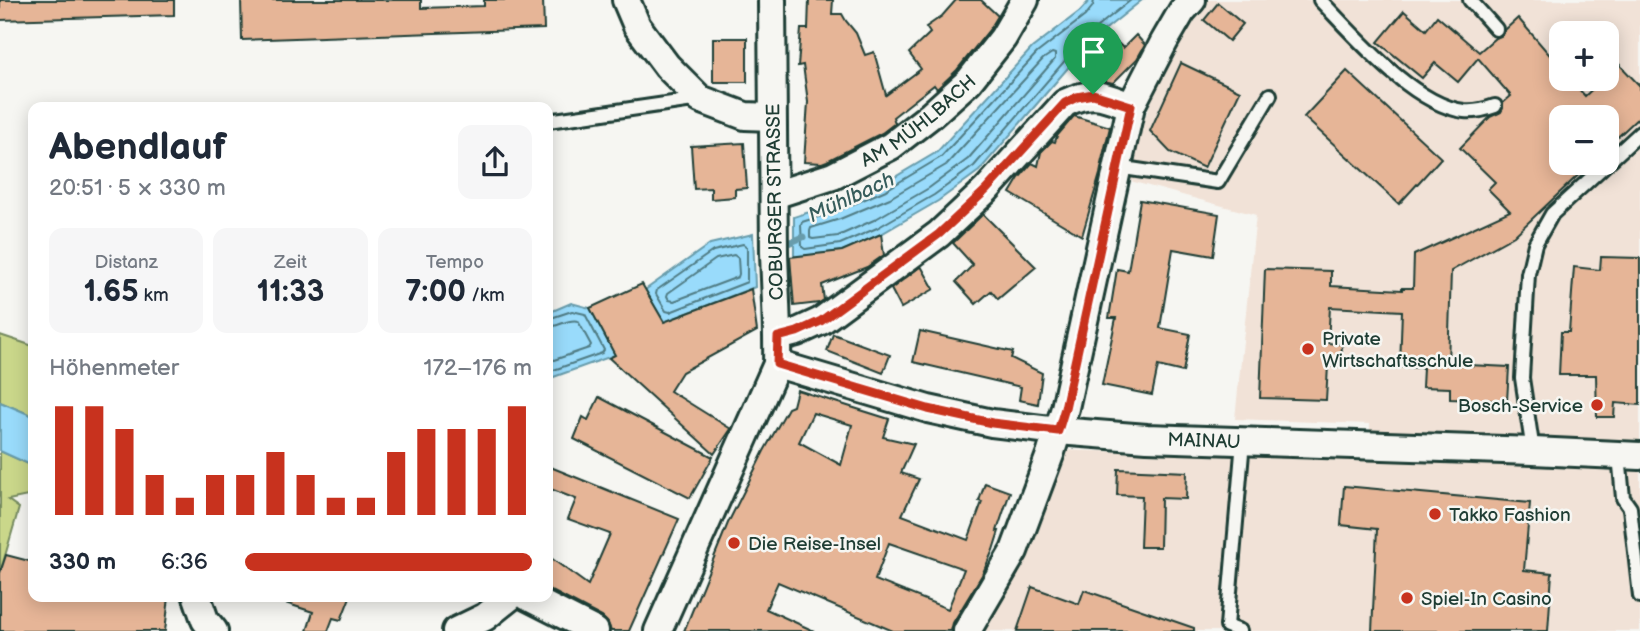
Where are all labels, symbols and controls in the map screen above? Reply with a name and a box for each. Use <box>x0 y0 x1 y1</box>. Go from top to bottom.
map controls <box>1549 21 1619 175</box>
button: + <box>1549 21 1619 91</box>
pin <box>1063 22 1123 94</box>
icon: arrive <box>1074 33 1112 71</box>
street label: AM MÜHLBACH <box>857 70 981 173</box>
street label: COBURGER STRASSE <box>762 103 789 300</box>
button: − <box>1549 105 1619 175</box>
text: Abendlauf <box>49 125 227 170</box>
button: share <box>458 125 532 199</box>
water label: Mühlbach <box>804 166 899 228</box>
text: 20:51 · 5 × 330 m <box>49 174 226 202</box>
text: Distanz <box>94 251 158 274</box>
text: Zeit <box>274 251 307 274</box>
text: Tempo <box>426 251 484 274</box>
text: 1.65 <box>84 274 138 310</box>
text: 11:33 <box>257 274 324 310</box>
text: 7:00 <box>405 274 466 310</box>
text: km <box>138 284 169 307</box>
text: /km <box>466 284 505 307</box>
place label: Private Wirtschaftsschule <box>1322 328 1473 373</box>
marker: Private Wirtschaftsschule <box>1300 341 1316 357</box>
text: Höhenmeter <box>49 354 179 382</box>
text: 172–176 m <box>424 354 532 382</box>
place label: Bosch-Service <box>1458 395 1583 418</box>
marker: Bosch-Service <box>1589 397 1605 413</box>
street label: MAINAU <box>1167 429 1241 454</box>
place label: Takko Fashion <box>1449 504 1571 527</box>
marker: Takko Fashion <box>1427 506 1443 522</box>
place label: Die Reise-Insel <box>748 533 881 556</box>
marker: Die Reise-Insel <box>726 535 742 551</box>
text: 330 m <box>49 548 116 576</box>
text: 6:36 <box>161 548 208 576</box>
place label: Spiel-In Casino <box>1421 588 1552 611</box>
marker: Spiel-In Casino <box>1399 590 1415 606</box>

